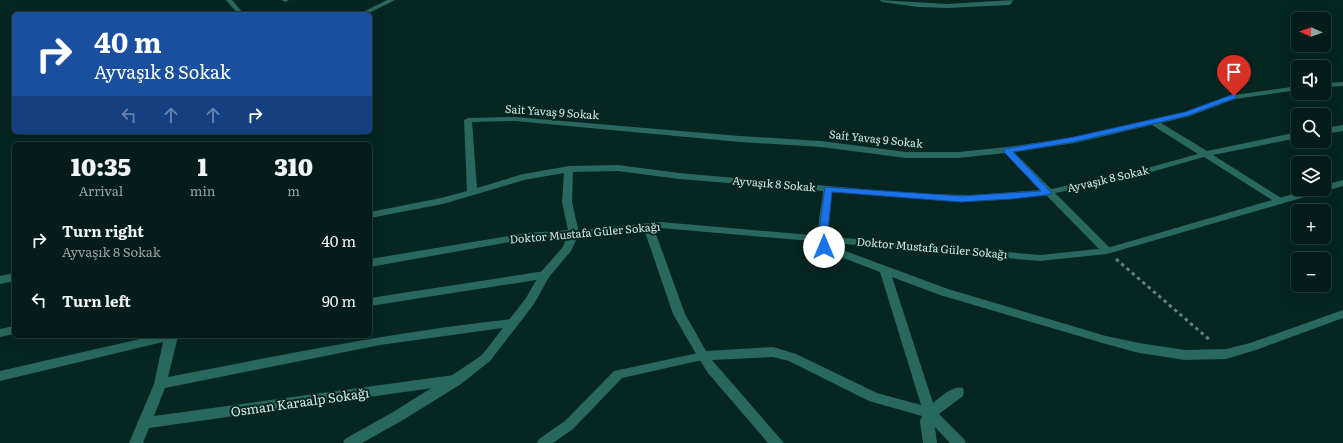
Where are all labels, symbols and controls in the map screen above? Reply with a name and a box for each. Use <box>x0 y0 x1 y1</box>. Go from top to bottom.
north arrow <box>1291 12 1331 52</box>
map controls <box>1291 12 1331 292</box>
text: 40 m <box>94 20 162 62</box>
icon: right <box>28 28 80 80</box>
pin <box>1217 55 1251 96</box>
text: Ayvaşık 8 Sokak <box>94 58 231 85</box>
button: sound <box>1291 60 1331 100</box>
icon: arrive <box>1223 61 1245 83</box>
street label: Sait Yavaş 9 Sokak <box>505 100 600 122</box>
icon: left <box>118 104 140 126</box>
icon: ahead <box>160 104 182 126</box>
icon: ahead <box>202 104 224 126</box>
icon: right <box>244 104 266 126</box>
button: search <box>1291 108 1331 148</box>
street label: Sait Yavaş 9 Sokak <box>828 125 924 151</box>
text: 10:35 <box>71 148 131 183</box>
text: 1 <box>198 148 208 183</box>
text: 310 <box>274 148 313 183</box>
button: layers <box>1291 156 1331 196</box>
street label: Ayvaşık 8 Sokak <box>1065 161 1151 195</box>
street label: Ayvaşık 8 Sokak <box>732 171 817 195</box>
text: Arrival <box>79 181 123 200</box>
text: min <box>190 181 215 200</box>
text: m <box>287 181 300 200</box>
button: + <box>1291 204 1331 244</box>
street label: Doktor Mustafa Güler Sokağı <box>509 217 661 247</box>
text: Turn right <box>62 219 144 242</box>
position arrow <box>803 226 845 268</box>
icon: right <box>28 229 50 251</box>
text: 40 m <box>322 229 356 252</box>
street label: Doktor Mustafa Güler Sokağı <box>856 232 1009 262</box>
text: Ayvaşık 8 Sokak <box>62 242 161 261</box>
button: − <box>1291 252 1331 292</box>
icon: left <box>28 289 50 311</box>
text: Turn left <box>62 289 131 312</box>
text: 90 m <box>322 289 356 312</box>
street label: Osman Karaalp Sokağı <box>229 382 371 421</box>

